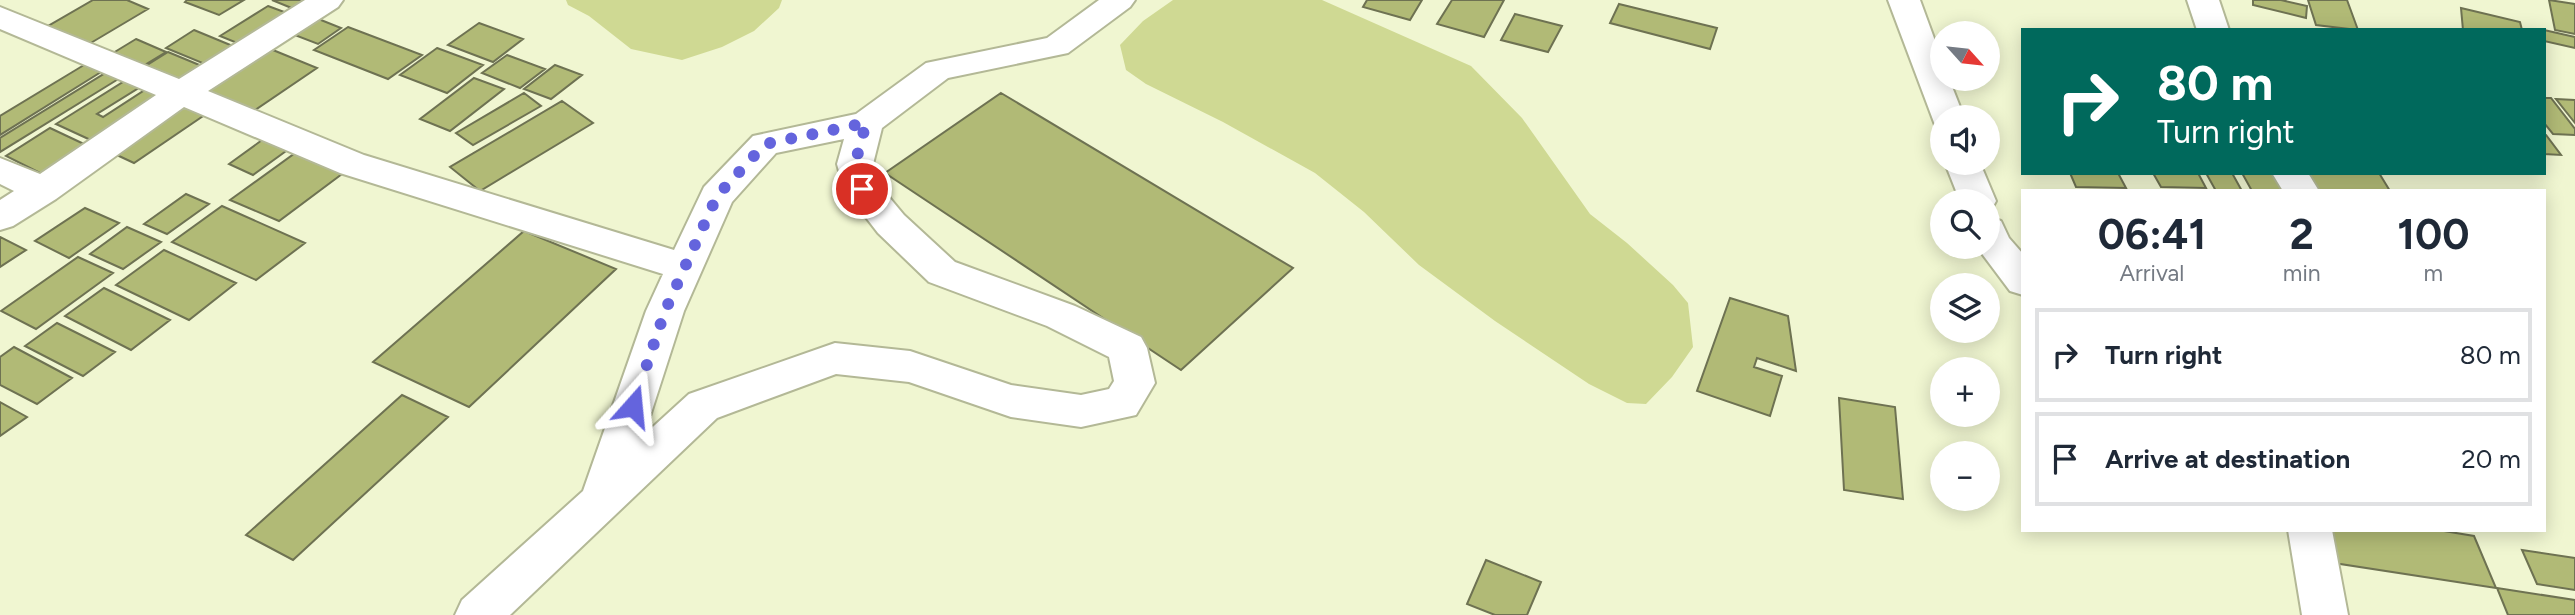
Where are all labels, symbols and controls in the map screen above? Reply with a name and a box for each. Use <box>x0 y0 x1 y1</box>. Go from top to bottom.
north arrow <box>1930 21 2000 91</box>
map controls <box>1930 21 2000 511</box>
text: 80 m <box>2157 53 2273 112</box>
icon: right <box>2042 56 2133 147</box>
button: sound <box>1930 105 2000 175</box>
text: Turn right <box>2157 113 2295 151</box>
pin <box>832 159 892 219</box>
icon: arrive <box>843 170 881 208</box>
button: search <box>1930 189 2000 259</box>
text: 06:41 <box>2098 209 2206 260</box>
text: 2 <box>2290 209 2314 260</box>
text: 100 <box>2397 209 2469 260</box>
text: Arrival <box>2119 259 2184 287</box>
text: min <box>2283 259 2321 287</box>
text: m <box>2423 259 2443 287</box>
button: layers <box>1930 273 2000 343</box>
icon: right <box>2046 336 2084 374</box>
text: Turn right <box>2105 339 2222 371</box>
text: 80 m <box>2460 339 2521 371</box>
button: + <box>1930 357 2000 427</box>
position arrow <box>596 369 670 443</box>
icon: arrive <box>2046 440 2084 478</box>
button: − <box>1930 441 2000 511</box>
text: Arrive at destination <box>2105 443 2350 475</box>
text: 20 m <box>2461 443 2521 475</box>

